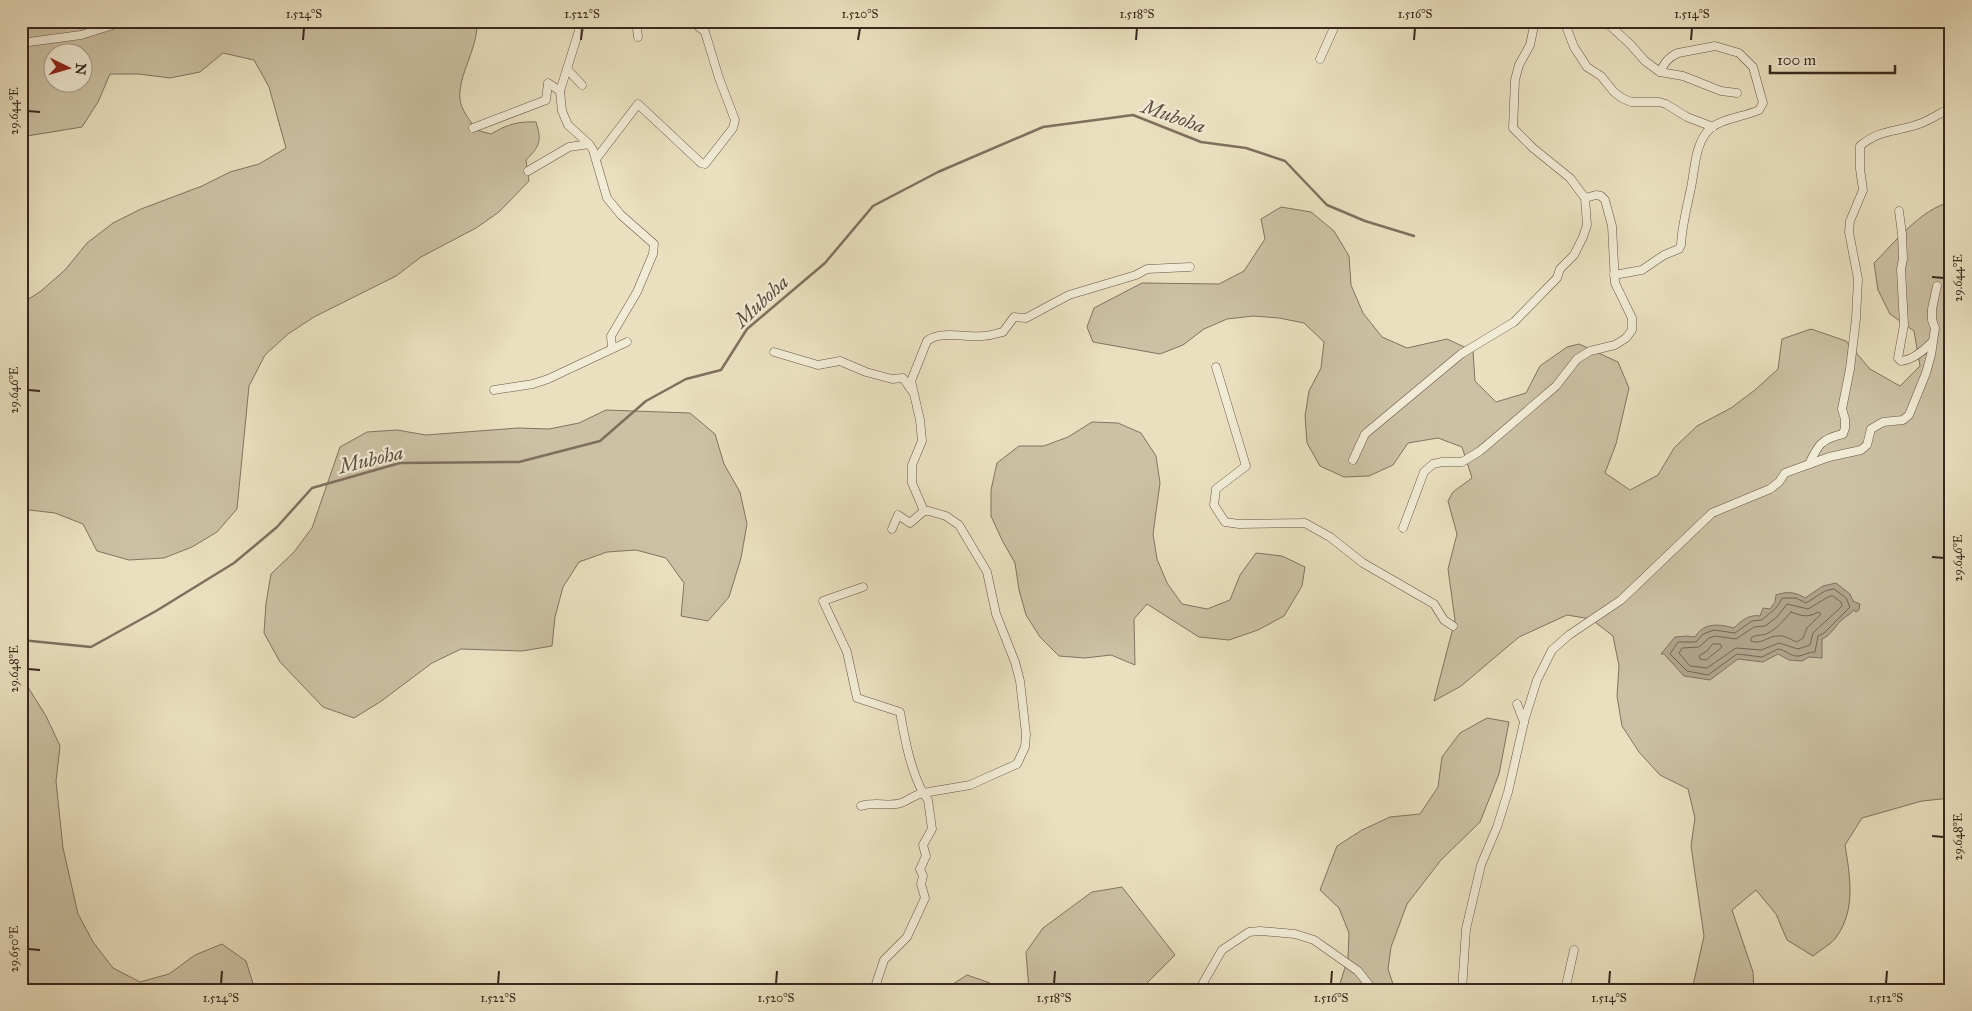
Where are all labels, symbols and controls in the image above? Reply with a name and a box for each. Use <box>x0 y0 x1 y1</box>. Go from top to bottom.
text: 1.524°S <box>286 7 322 21</box>
text: 1.522°S <box>564 7 600 21</box>
text: 1.520°S <box>842 7 878 21</box>
text: 1.518°S <box>1119 7 1155 21</box>
text: 1.516°S <box>1398 7 1432 21</box>
text: 1.514°S <box>1674 7 1710 21</box>
north arrow <box>42 42 92 92</box>
scale bar <box>1770 42 1894 74</box>
text: 100 m <box>1777 51 1817 69</box>
text: N <box>71 62 89 76</box>
text: 29.644°E <box>7 87 21 135</box>
water label: Muboha <box>1137 93 1209 138</box>
text: 29.644°E <box>1951 254 1965 302</box>
water label: Muboha <box>727 270 793 333</box>
text: 29.646°E <box>7 366 21 413</box>
water label: Muboha <box>335 440 405 478</box>
text: 29.646°E <box>1951 534 1965 581</box>
text: 29.648°E <box>7 645 21 693</box>
text: 29.648°E <box>1951 813 1965 861</box>
text: 29.650°E <box>7 925 21 972</box>
text: 1.524°S <box>203 991 239 1005</box>
text: 1.522°S <box>480 991 516 1005</box>
text: 1.520°S <box>758 991 794 1005</box>
text: 1.518°S <box>1036 991 1072 1005</box>
text: 1.516°S <box>1314 991 1348 1005</box>
text: 1.514°S <box>1591 991 1627 1005</box>
text: 1.512°S <box>1869 991 1903 1005</box>

